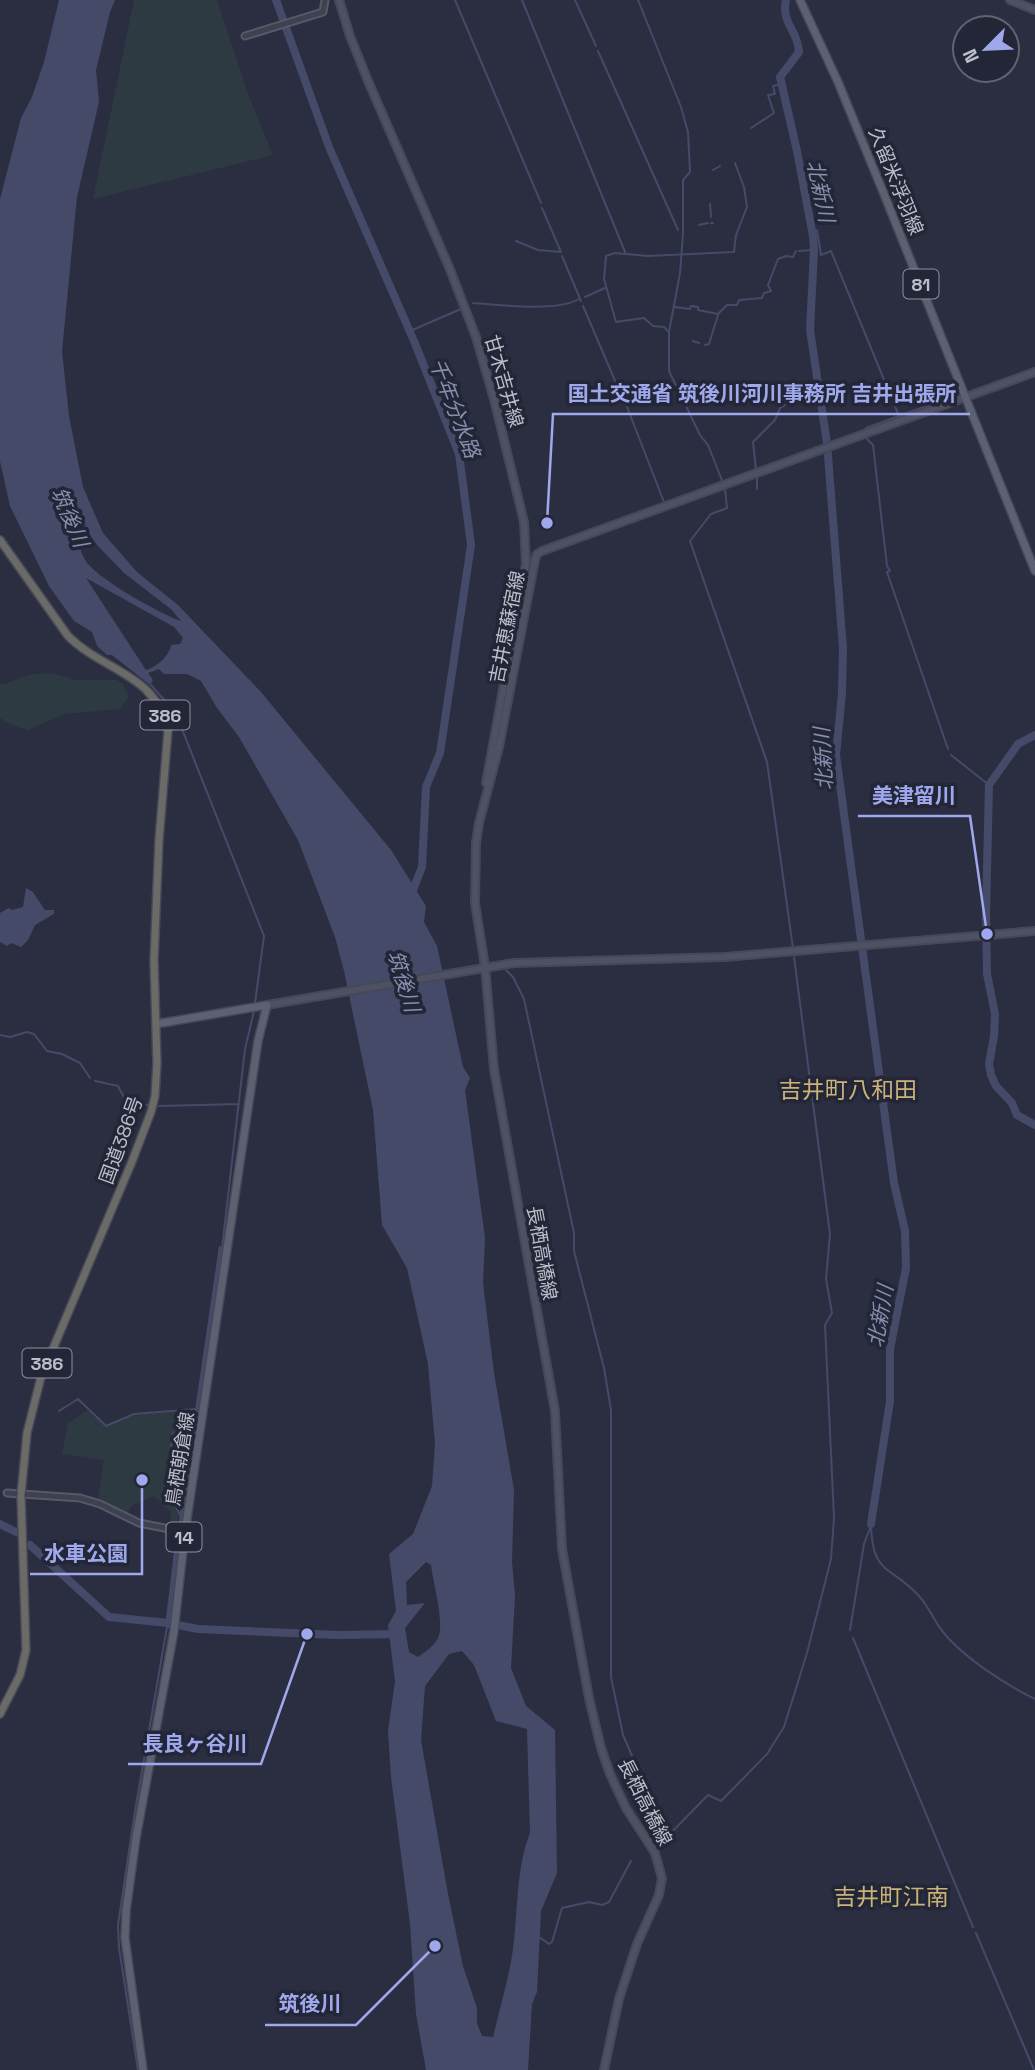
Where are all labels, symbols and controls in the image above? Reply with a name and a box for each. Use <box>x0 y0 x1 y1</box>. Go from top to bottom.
north arrow <box>951 14 1021 84</box>
text: N <box>957 45 985 67</box>
street label: 久留米浮羽線 <box>863 123 929 239</box>
water label: 北新川 <box>801 157 841 227</box>
road number: 81 <box>904 270 939 298</box>
street label: 甘木吉井線 <box>479 332 529 430</box>
water label: 千年分水路 <box>424 354 487 464</box>
callout: 国土交通省 筑後川河川事務所 吉井出張所 <box>553 372 970 414</box>
text: 国土交通省 筑後川河川事務所 吉井出張所 <box>568 380 956 407</box>
water label: 筑後川 <box>45 483 96 553</box>
street label: 吉井恵蘇宿線 <box>484 569 530 685</box>
road number: 386 <box>140 700 190 730</box>
water label: 北新川 <box>808 725 838 791</box>
callout: 美津留川 <box>858 774 970 816</box>
text: 美津留川 <box>872 782 956 809</box>
water label: 筑後川 <box>382 947 427 1017</box>
district label: 吉井町八和田 <box>779 1075 917 1105</box>
street label: 国道386号 <box>94 1093 148 1187</box>
street label: 長栖高橋線 <box>521 1204 563 1302</box>
water label: 北新川 <box>861 1281 899 1349</box>
road number: 386 <box>22 1348 72 1378</box>
street label: 鳥栖朝倉線 <box>160 1410 200 1508</box>
road number: 14 <box>166 1522 202 1552</box>
callout: 水車公園 <box>30 1532 142 1574</box>
text: 水車公園 <box>44 1540 128 1567</box>
callout: 長良ヶ谷川 <box>128 1722 261 1764</box>
text: 長良ヶ谷川 <box>143 1730 248 1757</box>
street label: 長栖高橋線 <box>612 1754 678 1850</box>
district label: 吉井町江南 <box>834 1882 949 1912</box>
callout: 筑後川 <box>265 1983 356 2025</box>
text: 筑後川 <box>279 1990 342 2017</box>

